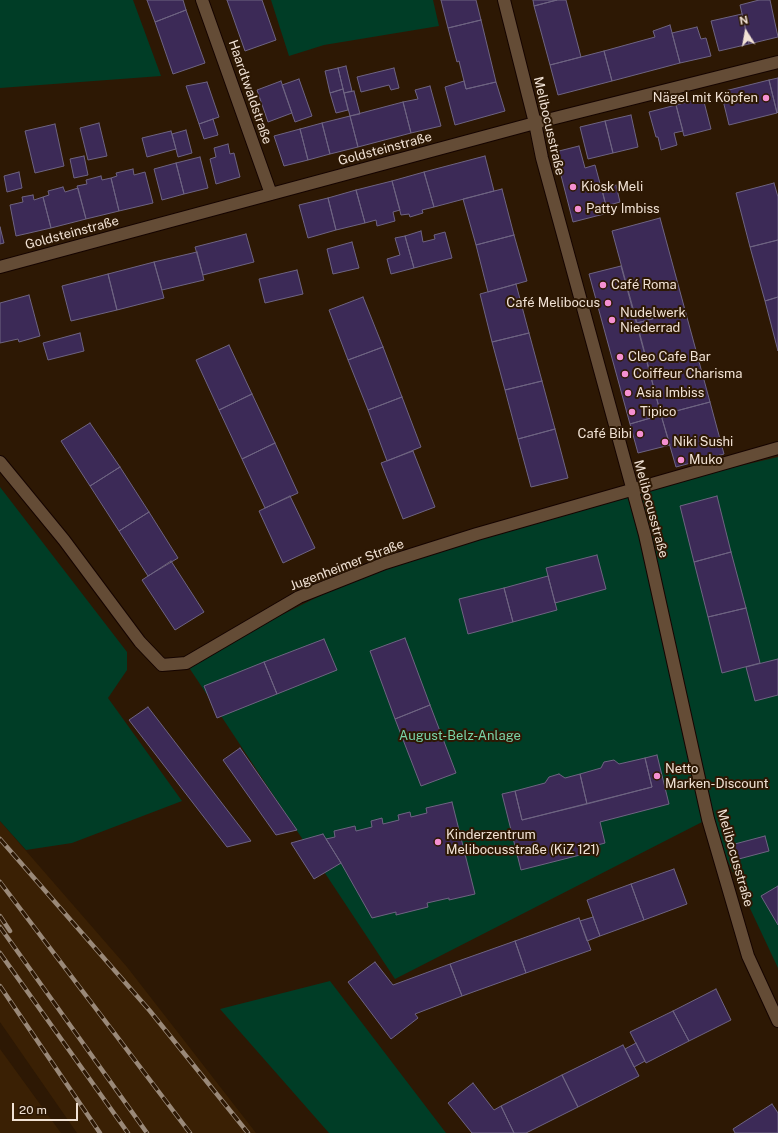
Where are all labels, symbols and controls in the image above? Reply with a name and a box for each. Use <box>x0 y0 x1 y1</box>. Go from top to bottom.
north arrow <box>726 12 766 52</box>
text: N <box>738 14 749 27</box>
street label: Haardtwaldstraße <box>225 38 275 146</box>
street label: Melibocusstraße <box>530 75 568 177</box>
place label: Nägel mit Köpfen <box>653 90 758 106</box>
marker: Nägel mit Köpfen <box>761 93 771 103</box>
street label: Goldsteinstraße <box>337 129 433 169</box>
place label: Kiosk Meli <box>581 179 643 195</box>
marker: Kiosk Meli <box>568 182 578 192</box>
place label: Patty Imbiss <box>586 201 660 217</box>
marker: Patty Imbiss <box>573 204 583 214</box>
street label: Goldsteinstraße <box>24 213 120 253</box>
place label: Café Roma <box>611 277 677 293</box>
marker: Café Roma <box>598 280 608 290</box>
place label: Café Melibocus <box>506 295 600 311</box>
marker: Café Melibocus <box>603 298 613 308</box>
place label: Nudelwerk Niederrad <box>620 305 686 336</box>
marker: Nudelwerk Niederrad <box>607 315 617 325</box>
place label: Cleo Cafe Bar <box>628 349 711 365</box>
marker: Cleo Cafe Bar <box>615 352 625 362</box>
place label: Coiffeur Charisma <box>633 366 743 382</box>
marker: Coiffeur Charisma <box>620 369 630 379</box>
place label: Asia Imbiss <box>636 385 704 401</box>
marker: Asia Imbiss <box>623 388 633 398</box>
place label: Tipico <box>640 404 676 420</box>
marker: Tipico <box>627 407 637 417</box>
place label: Café Bibi <box>578 426 632 442</box>
marker: Café Bibi <box>635 429 645 439</box>
place label: Niki Sushi <box>673 434 733 450</box>
marker: Niki Sushi <box>660 437 670 447</box>
place label: Muko <box>689 452 722 468</box>
marker: Muko <box>676 455 686 465</box>
street label: Melibocusstraße <box>630 458 672 560</box>
street label: Jugenheimer Straße <box>288 536 406 594</box>
park label: August-Belz-Anlage <box>399 728 521 744</box>
place label: Netto Marken-Discount <box>665 761 769 792</box>
marker: Netto Marken-Discount <box>652 771 662 781</box>
street label: Melibocusstraße <box>714 807 756 909</box>
place label: Kinderzentrum Melibocusstraße (KiZ 121) <box>446 827 600 858</box>
marker: Kinderzentrum Melibocusstraße (KiZ 121) <box>433 837 443 847</box>
scale bar <box>14 1095 80 1121</box>
text: 20 m <box>19 1103 47 1117</box>

